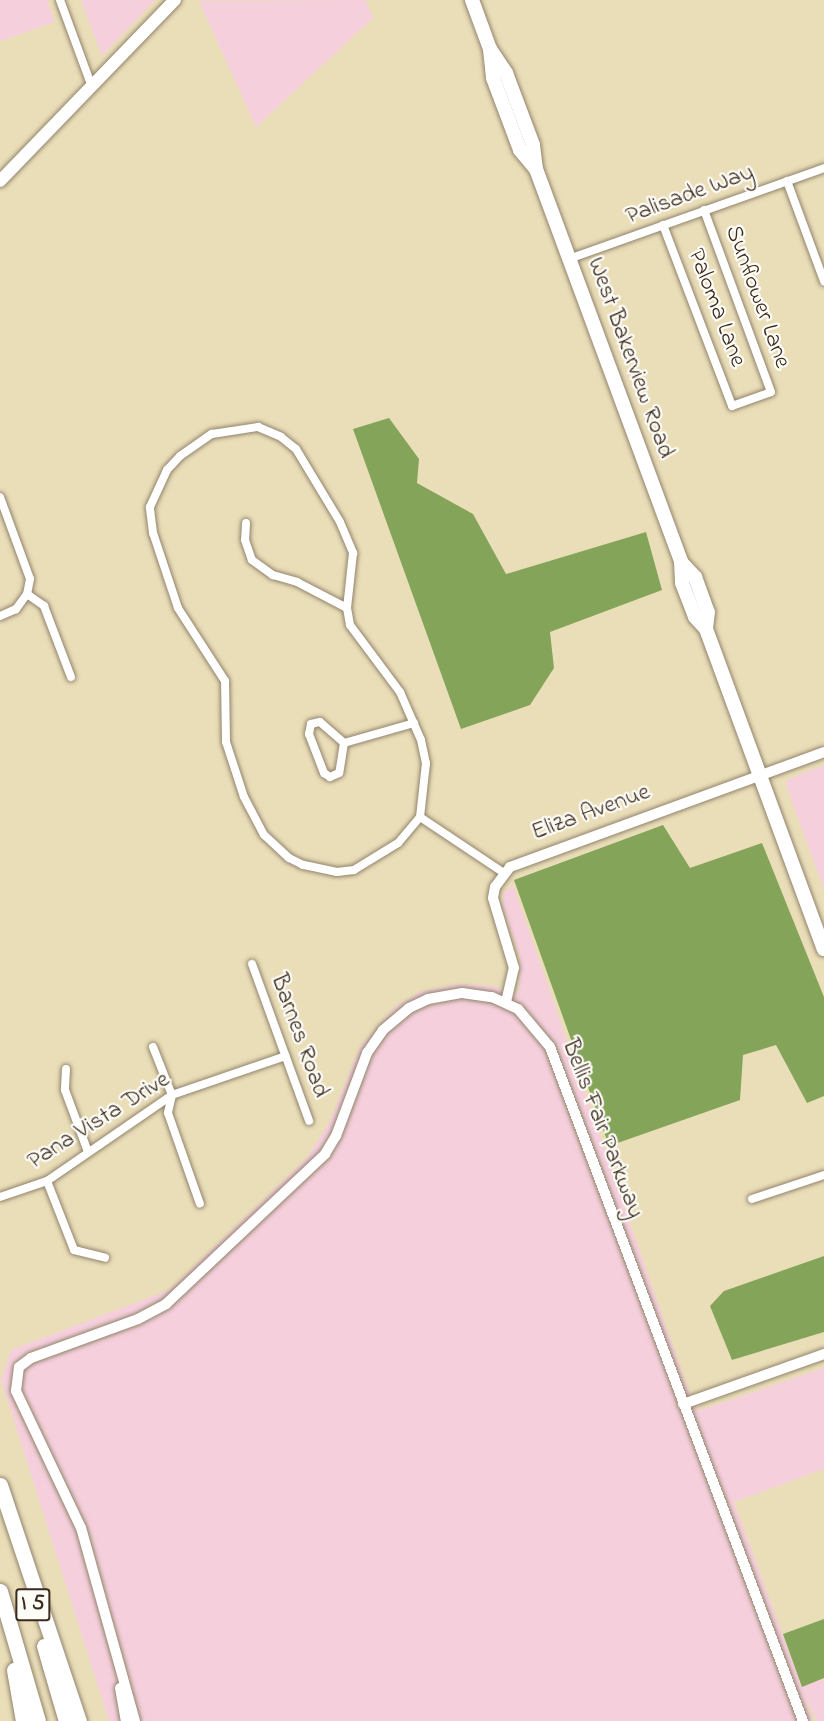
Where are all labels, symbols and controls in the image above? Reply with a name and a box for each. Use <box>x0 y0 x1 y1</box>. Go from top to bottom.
street label: Palisade Way <box>622 159 758 231</box>
street label: Sunflower Lane <box>718 222 796 372</box>
street label: Paloma Lane <box>680 245 752 371</box>
street label: West Bakerview Road <box>580 254 680 462</box>
street label: Eliza Avenue <box>528 778 654 848</box>
street label: Barnes Road <box>263 970 335 1102</box>
street label: Bellis Fair Parkway <box>555 1036 649 1222</box>
street label: Pana Vista Drive <box>23 1066 175 1176</box>
road number: I 5 <box>15 1586 51 1624</box>

